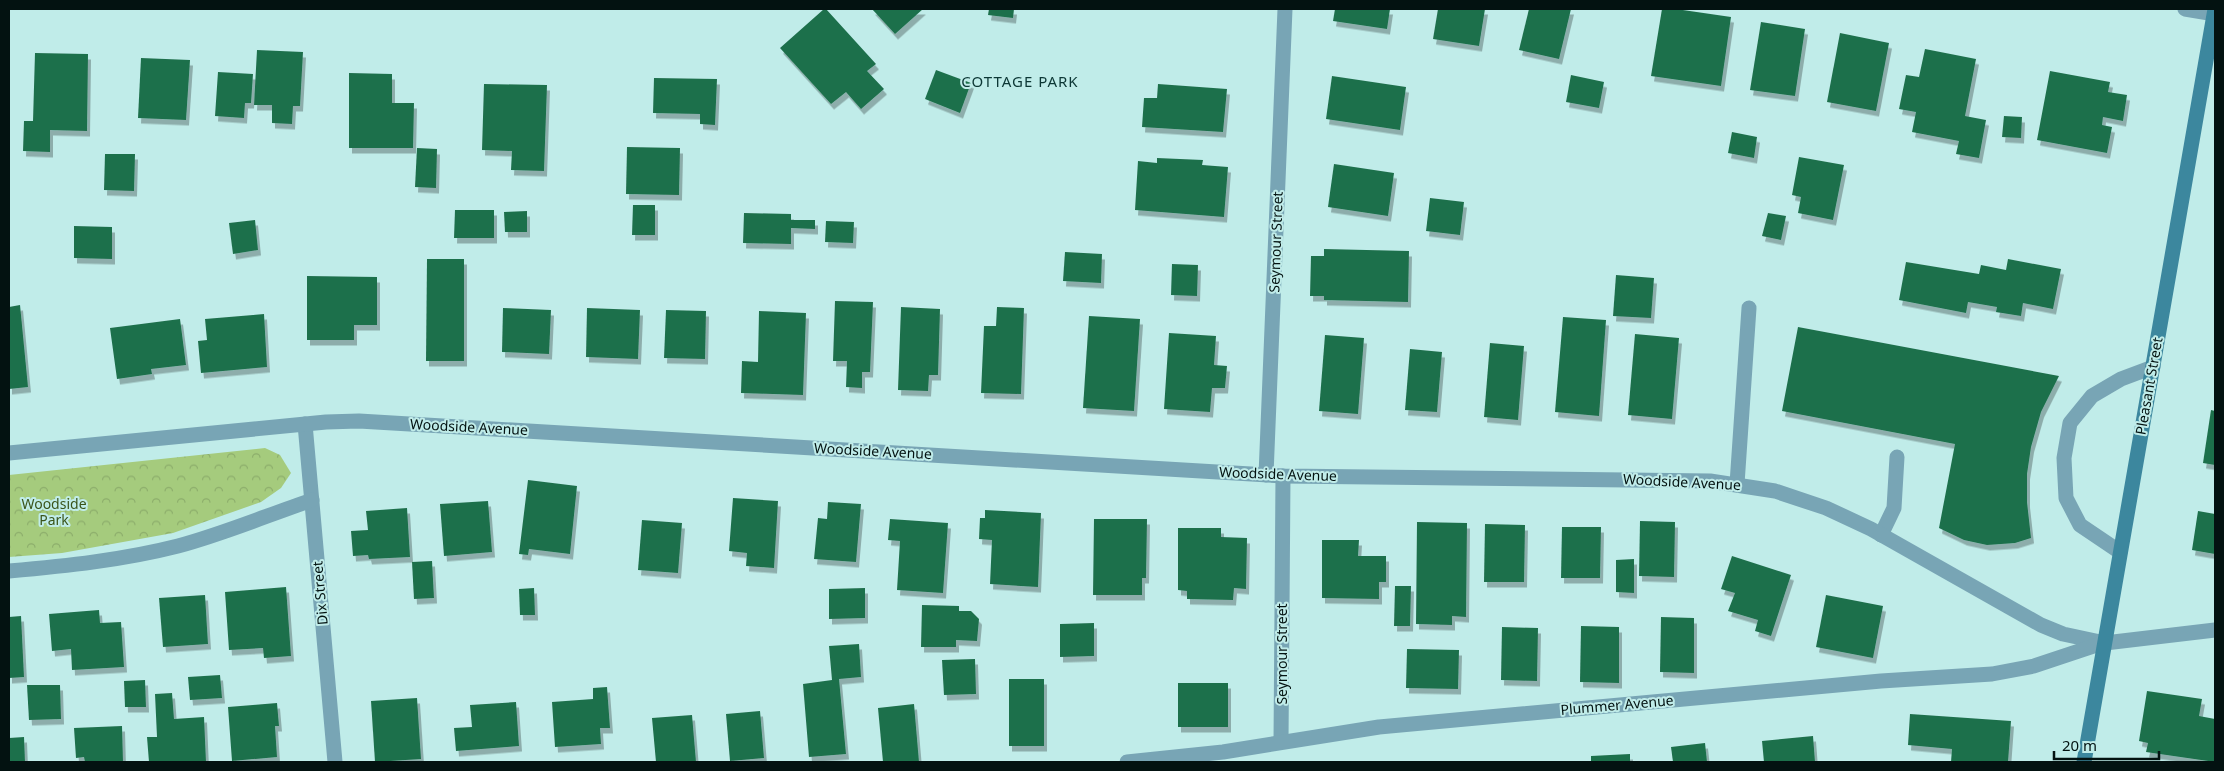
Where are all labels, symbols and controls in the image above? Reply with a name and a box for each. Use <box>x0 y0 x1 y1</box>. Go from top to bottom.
district label: COTTAGE PARK <box>961 71 1079 91</box>
street label: Seymour Street <box>1264 191 1287 293</box>
street label: Pleasant Street <box>2131 336 2166 436</box>
street label: Woodside Avenue <box>410 414 528 439</box>
street label: Woodside Avenue <box>814 438 932 463</box>
street label: Woodside Avenue <box>1219 462 1337 485</box>
street label: Woodside Avenue <box>1623 469 1741 494</box>
park label: Woodside Park <box>21 494 87 529</box>
street label: Dix Street <box>307 560 332 626</box>
street label: Seymour Street <box>1272 603 1291 705</box>
street label: Plummer Avenue <box>1560 690 1674 719</box>
scale bar <box>2054 728 2159 760</box>
text: 20 m <box>2062 735 2097 755</box>

